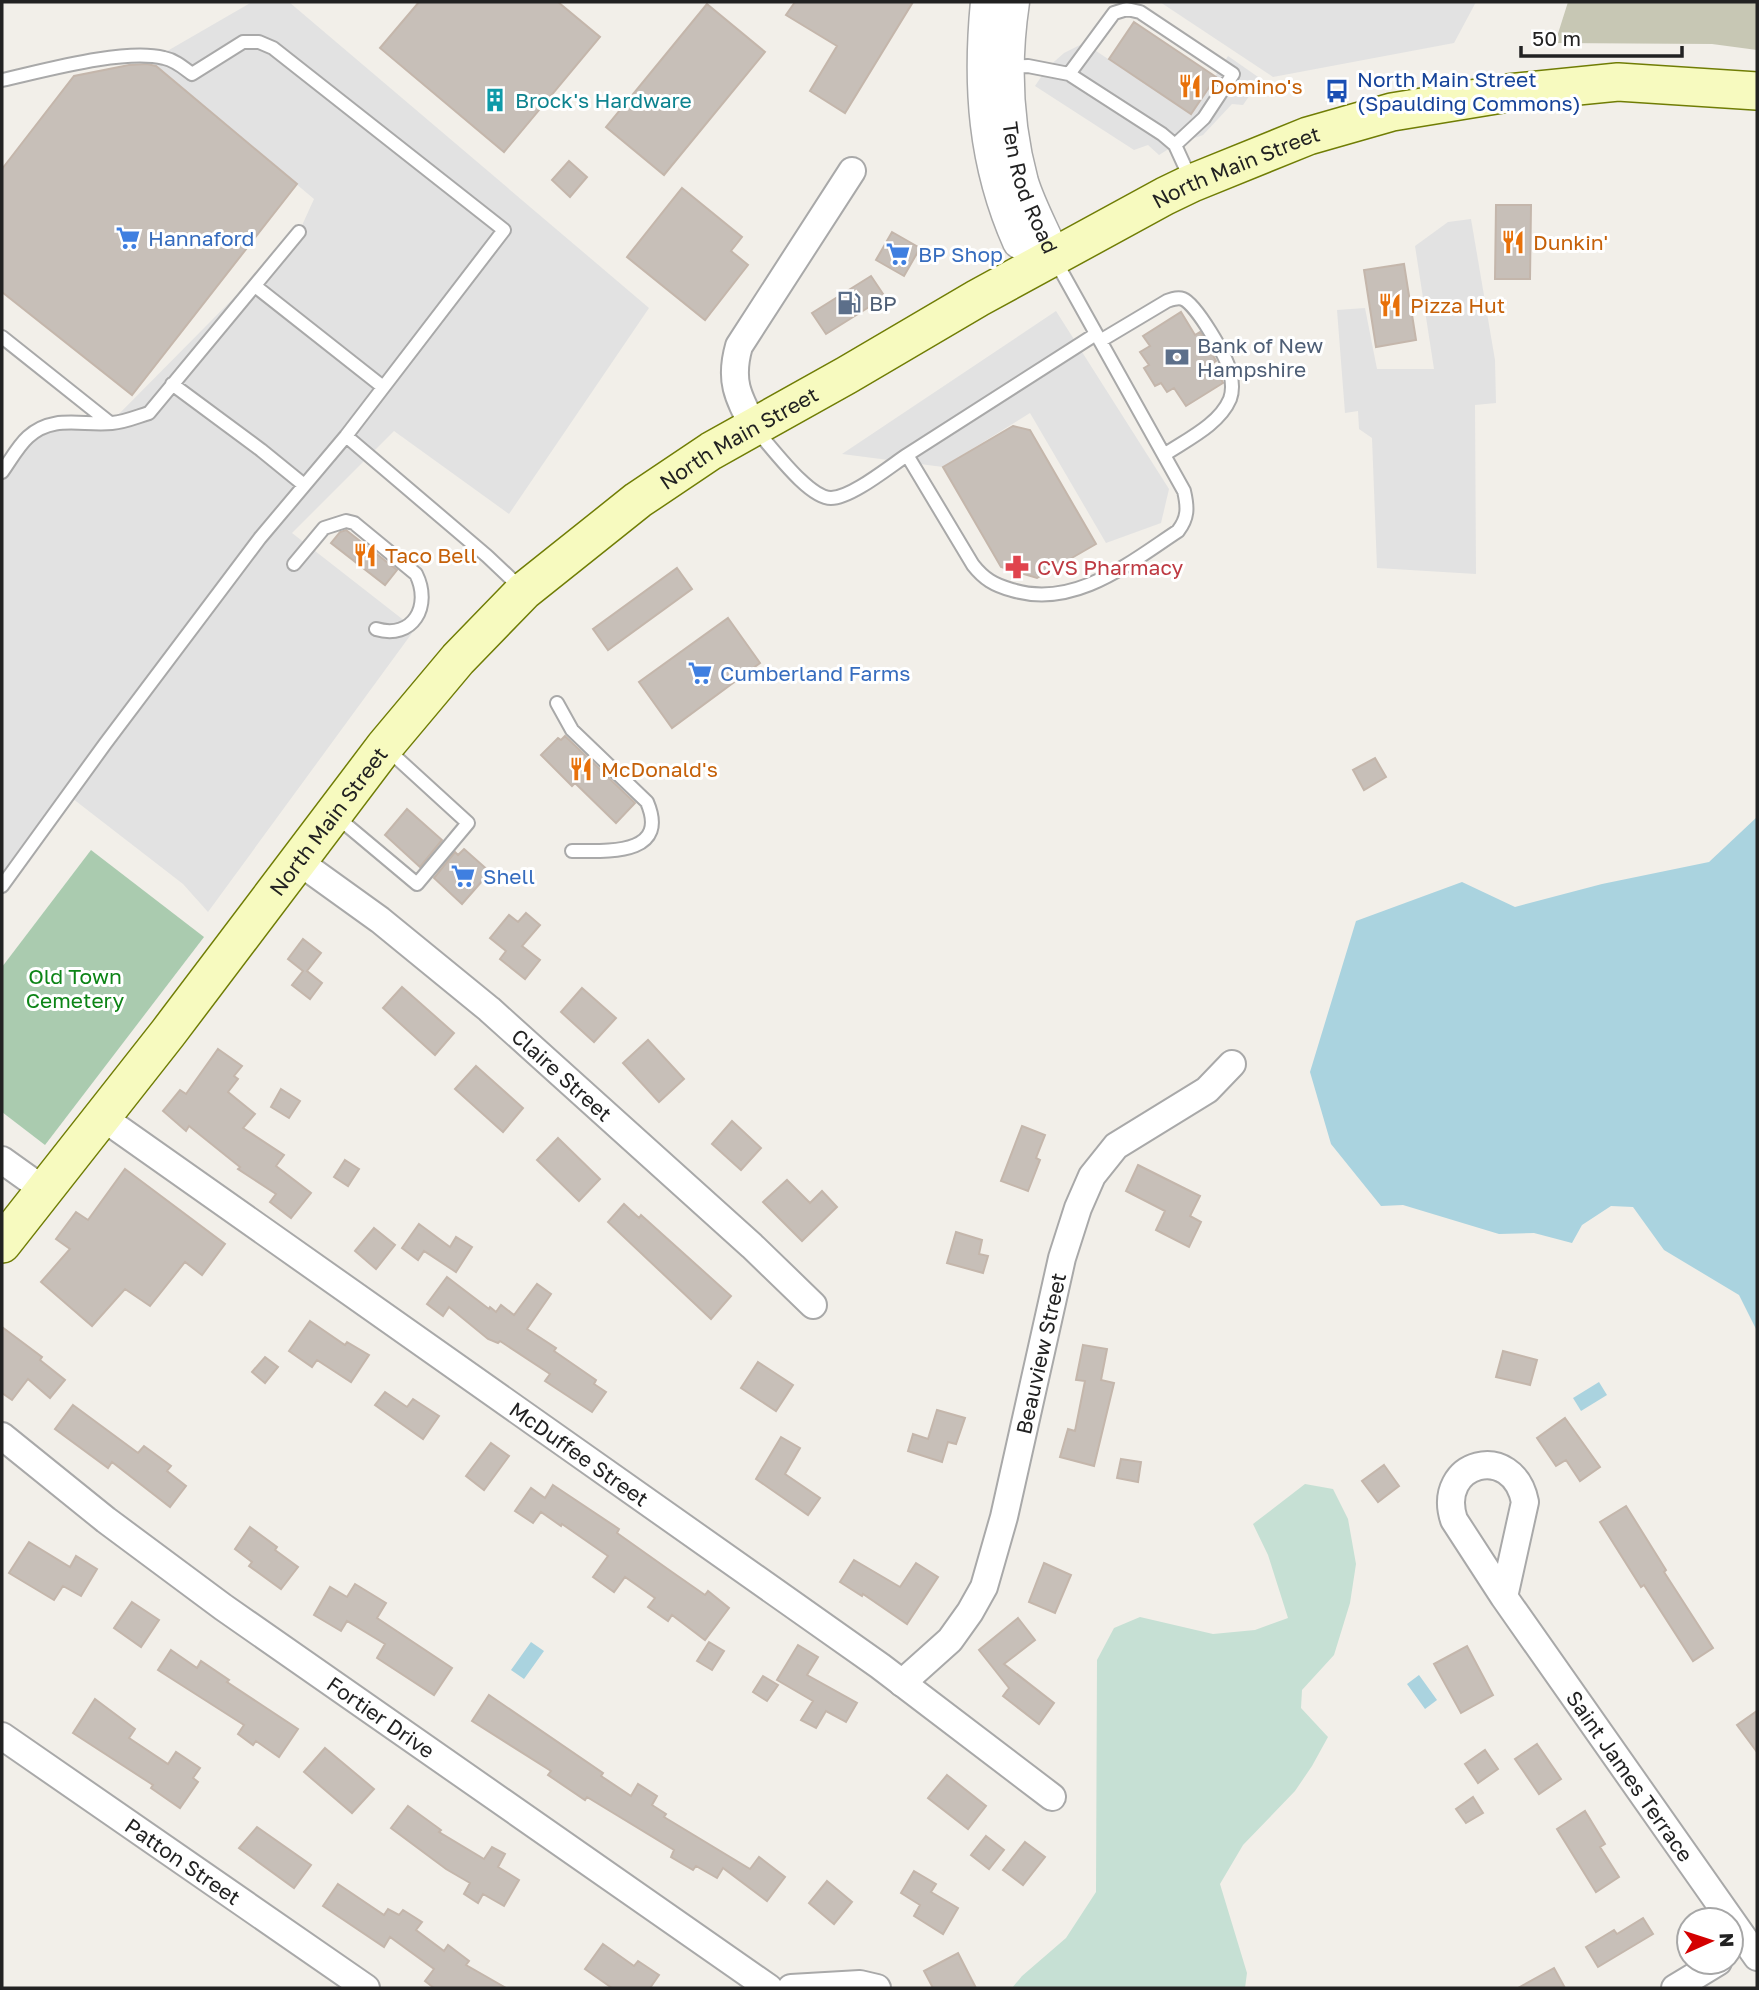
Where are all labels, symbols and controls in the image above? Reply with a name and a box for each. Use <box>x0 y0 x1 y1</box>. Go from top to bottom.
scale bar <box>1521 14 1682 58</box>
text: 50 m <box>1532 25 1581 51</box>
place label: North Main Street (Spaulding Commons) <box>1357 66 1581 116</box>
restaurant icon: Domino's <box>1176 72 1204 100</box>
place label: Domino's <box>1210 73 1303 99</box>
bus stop icon: North Main Street (Spaulding Commons) <box>1323 77 1351 105</box>
building icon: Brock's Hardware <box>481 86 509 114</box>
place label: Brock's Hardware <box>515 87 692 113</box>
street label: Ten Rod Road <box>998 120 1064 257</box>
street label: North Main Street <box>1147 120 1323 214</box>
supermarket icon: Hannaford <box>114 224 142 252</box>
place label: Hannaford <box>148 225 254 251</box>
restaurant icon: Dunkin' <box>1499 228 1527 256</box>
place label: Dunkin' <box>1533 229 1608 255</box>
supermarket icon: BP Shop <box>884 240 912 268</box>
place label: BP Shop <box>918 241 1003 267</box>
fuel station icon: BP <box>835 289 863 317</box>
place label: BP <box>869 290 897 316</box>
restaurant icon: Pizza Hut <box>1376 291 1404 319</box>
place label: Pizza Hut <box>1410 292 1505 318</box>
place label: Bank of New Hampshire <box>1197 332 1323 382</box>
bank icon: Bank of New Hampshire <box>1163 343 1191 371</box>
street label: North Main Street <box>655 381 823 495</box>
restaurant icon: Taco Bell <box>351 541 379 569</box>
place label: Taco Bell <box>385 542 477 568</box>
pharmacy icon: CVS Pharmacy <box>1003 553 1031 581</box>
place label: CVS Pharmacy <box>1037 554 1184 580</box>
supermarket icon: Cumberland Farms <box>686 659 714 687</box>
place label: Cumberland Farms <box>720 660 910 686</box>
street label: North Main Street <box>264 742 393 901</box>
restaurant icon: McDonald's <box>567 755 595 783</box>
place label: McDonald's <box>601 756 718 782</box>
supermarket icon: Shell <box>449 862 477 890</box>
place label: Shell <box>483 863 535 889</box>
park label: Old Town Cemetery <box>26 963 124 1013</box>
street label: Claire Street <box>506 1023 618 1127</box>
street label: Beauview Street <box>1010 1270 1071 1437</box>
street label: McDuffee Street <box>505 1396 654 1512</box>
street label: Fortier Drive <box>322 1671 440 1764</box>
street label: Saint James Terrace <box>1561 1686 1699 1867</box>
street label: Patton Street <box>120 1812 246 1910</box>
north arrow <box>1675 1906 1745 1976</box>
text: N <box>1716 1932 1739 1948</box>

